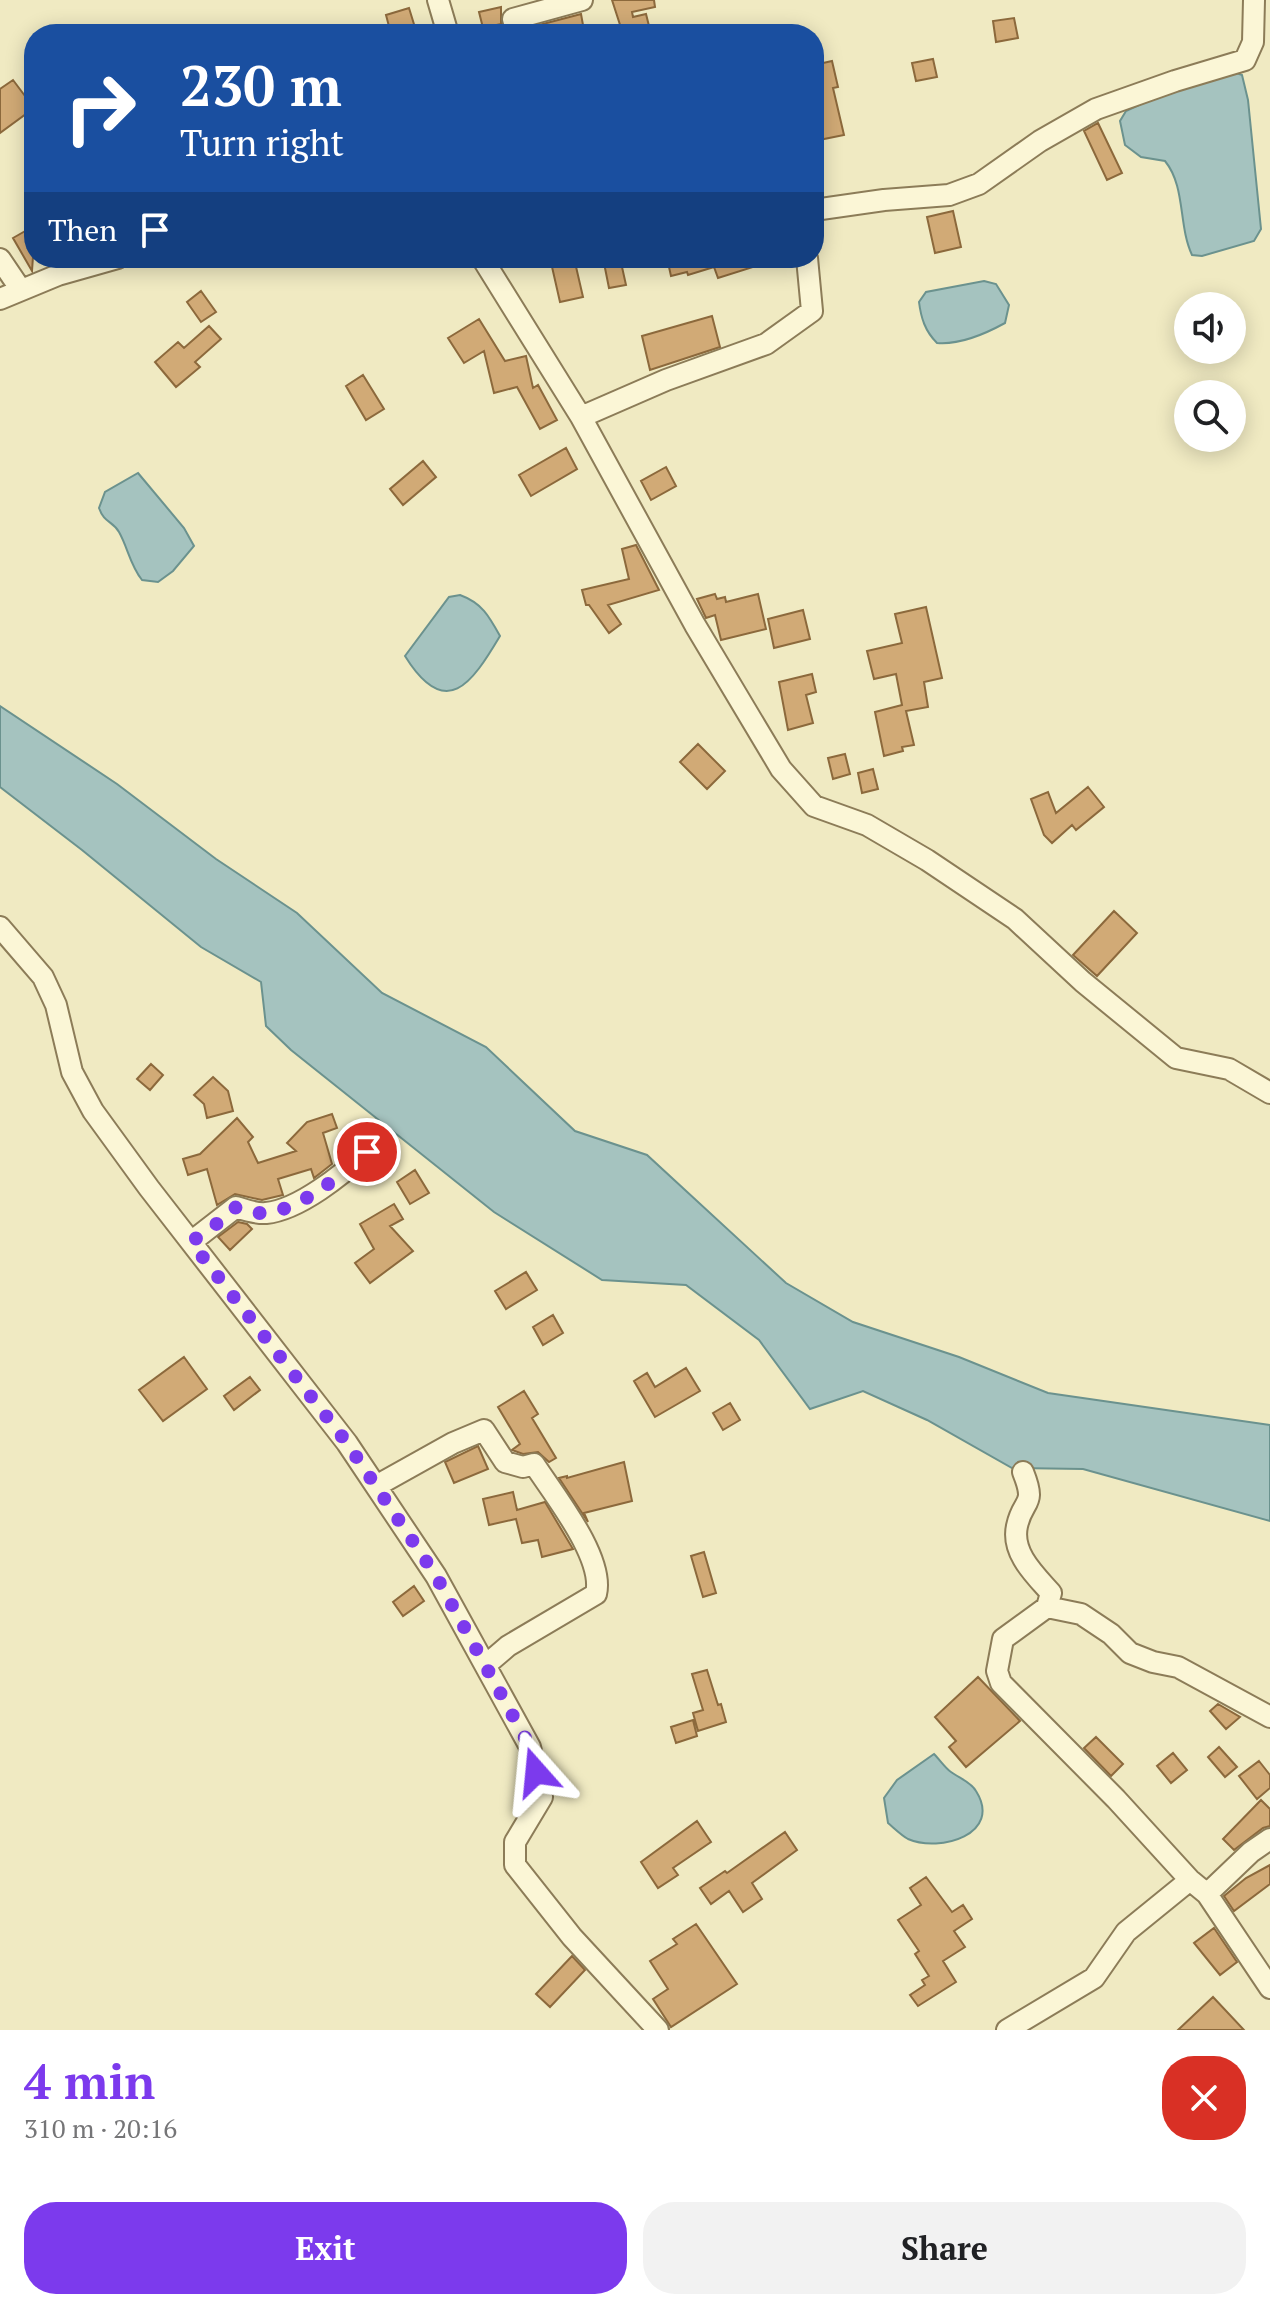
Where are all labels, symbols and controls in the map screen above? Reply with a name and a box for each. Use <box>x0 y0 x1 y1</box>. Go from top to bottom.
text: 230 m <box>180 48 342 122</box>
icon: right <box>48 56 152 160</box>
text: Turn right <box>180 119 344 166</box>
icon: arrive <box>133 208 177 252</box>
text: Then <box>48 210 117 250</box>
map controls <box>1174 292 1246 452</box>
button: sound <box>1174 292 1246 364</box>
button: search <box>1174 380 1246 452</box>
pin <box>333 1118 401 1186</box>
icon: arrive <box>345 1130 389 1174</box>
position arrow <box>494 1730 578 1814</box>
text: 4 min <box>24 2049 155 2113</box>
button: close <box>1162 2056 1246 2140</box>
text: 310 m · 20:16 <box>24 2111 177 2145</box>
button: Exit <box>24 2202 627 2294</box>
button: Share <box>643 2202 1246 2294</box>

